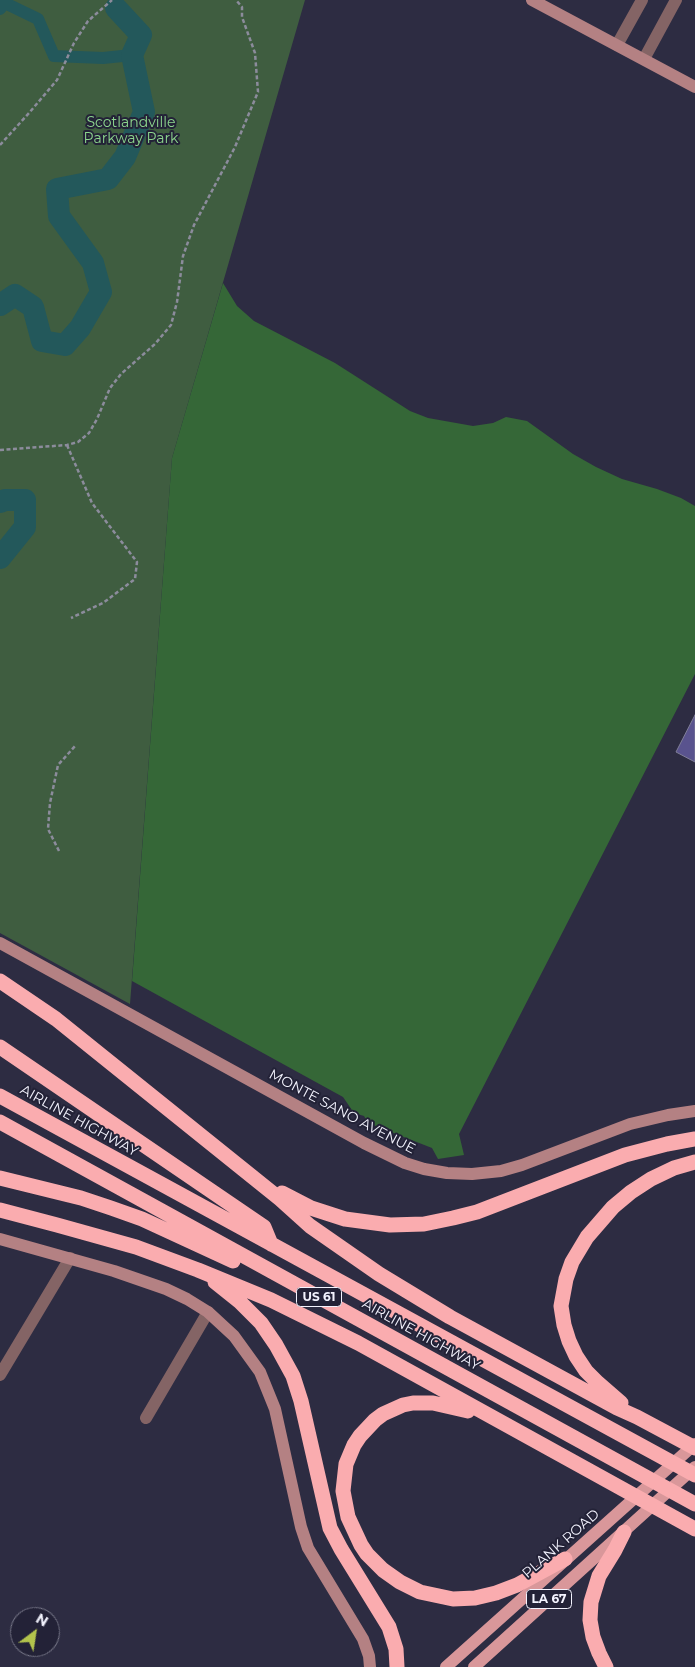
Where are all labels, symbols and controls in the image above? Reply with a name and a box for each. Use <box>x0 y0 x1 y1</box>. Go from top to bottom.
park label: Scotlandville Parkway Park <box>84 115 178 148</box>
street label: MONTE SANO AVENUE <box>266 1066 418 1158</box>
street label: AIRLINE HIGHWAY <box>17 1082 141 1160</box>
road number: US 61 <box>296 1288 342 1306</box>
street label: AIRLINE HIGHWAY <box>359 1296 483 1374</box>
street label: PLANK ROAD <box>519 1506 603 1582</box>
road number: LA 67 <box>526 1590 572 1608</box>
north arrow <box>10 1607 60 1657</box>
text: N <box>33 1609 52 1631</box>

